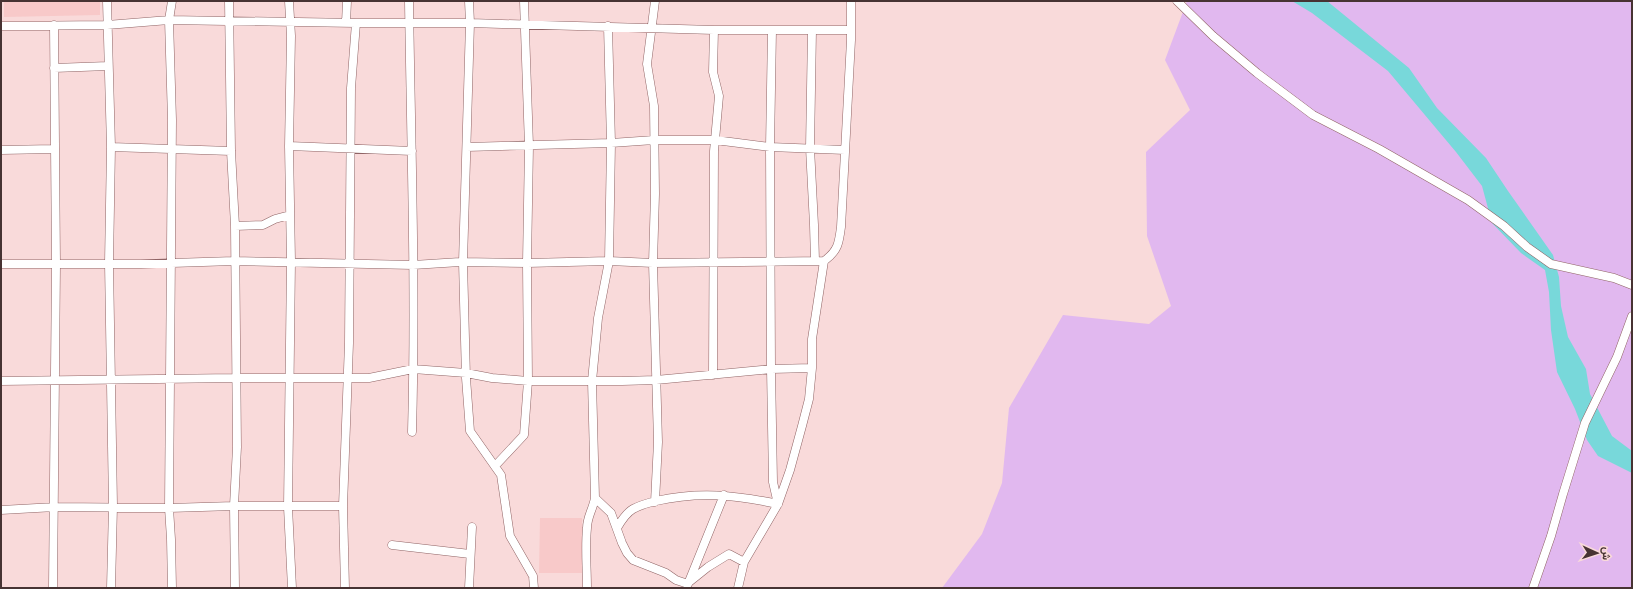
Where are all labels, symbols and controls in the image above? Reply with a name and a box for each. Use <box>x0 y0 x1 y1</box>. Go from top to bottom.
north arrow <box>1577 533 1617 573</box>
text: ش <box>1600 547 1615 561</box>

